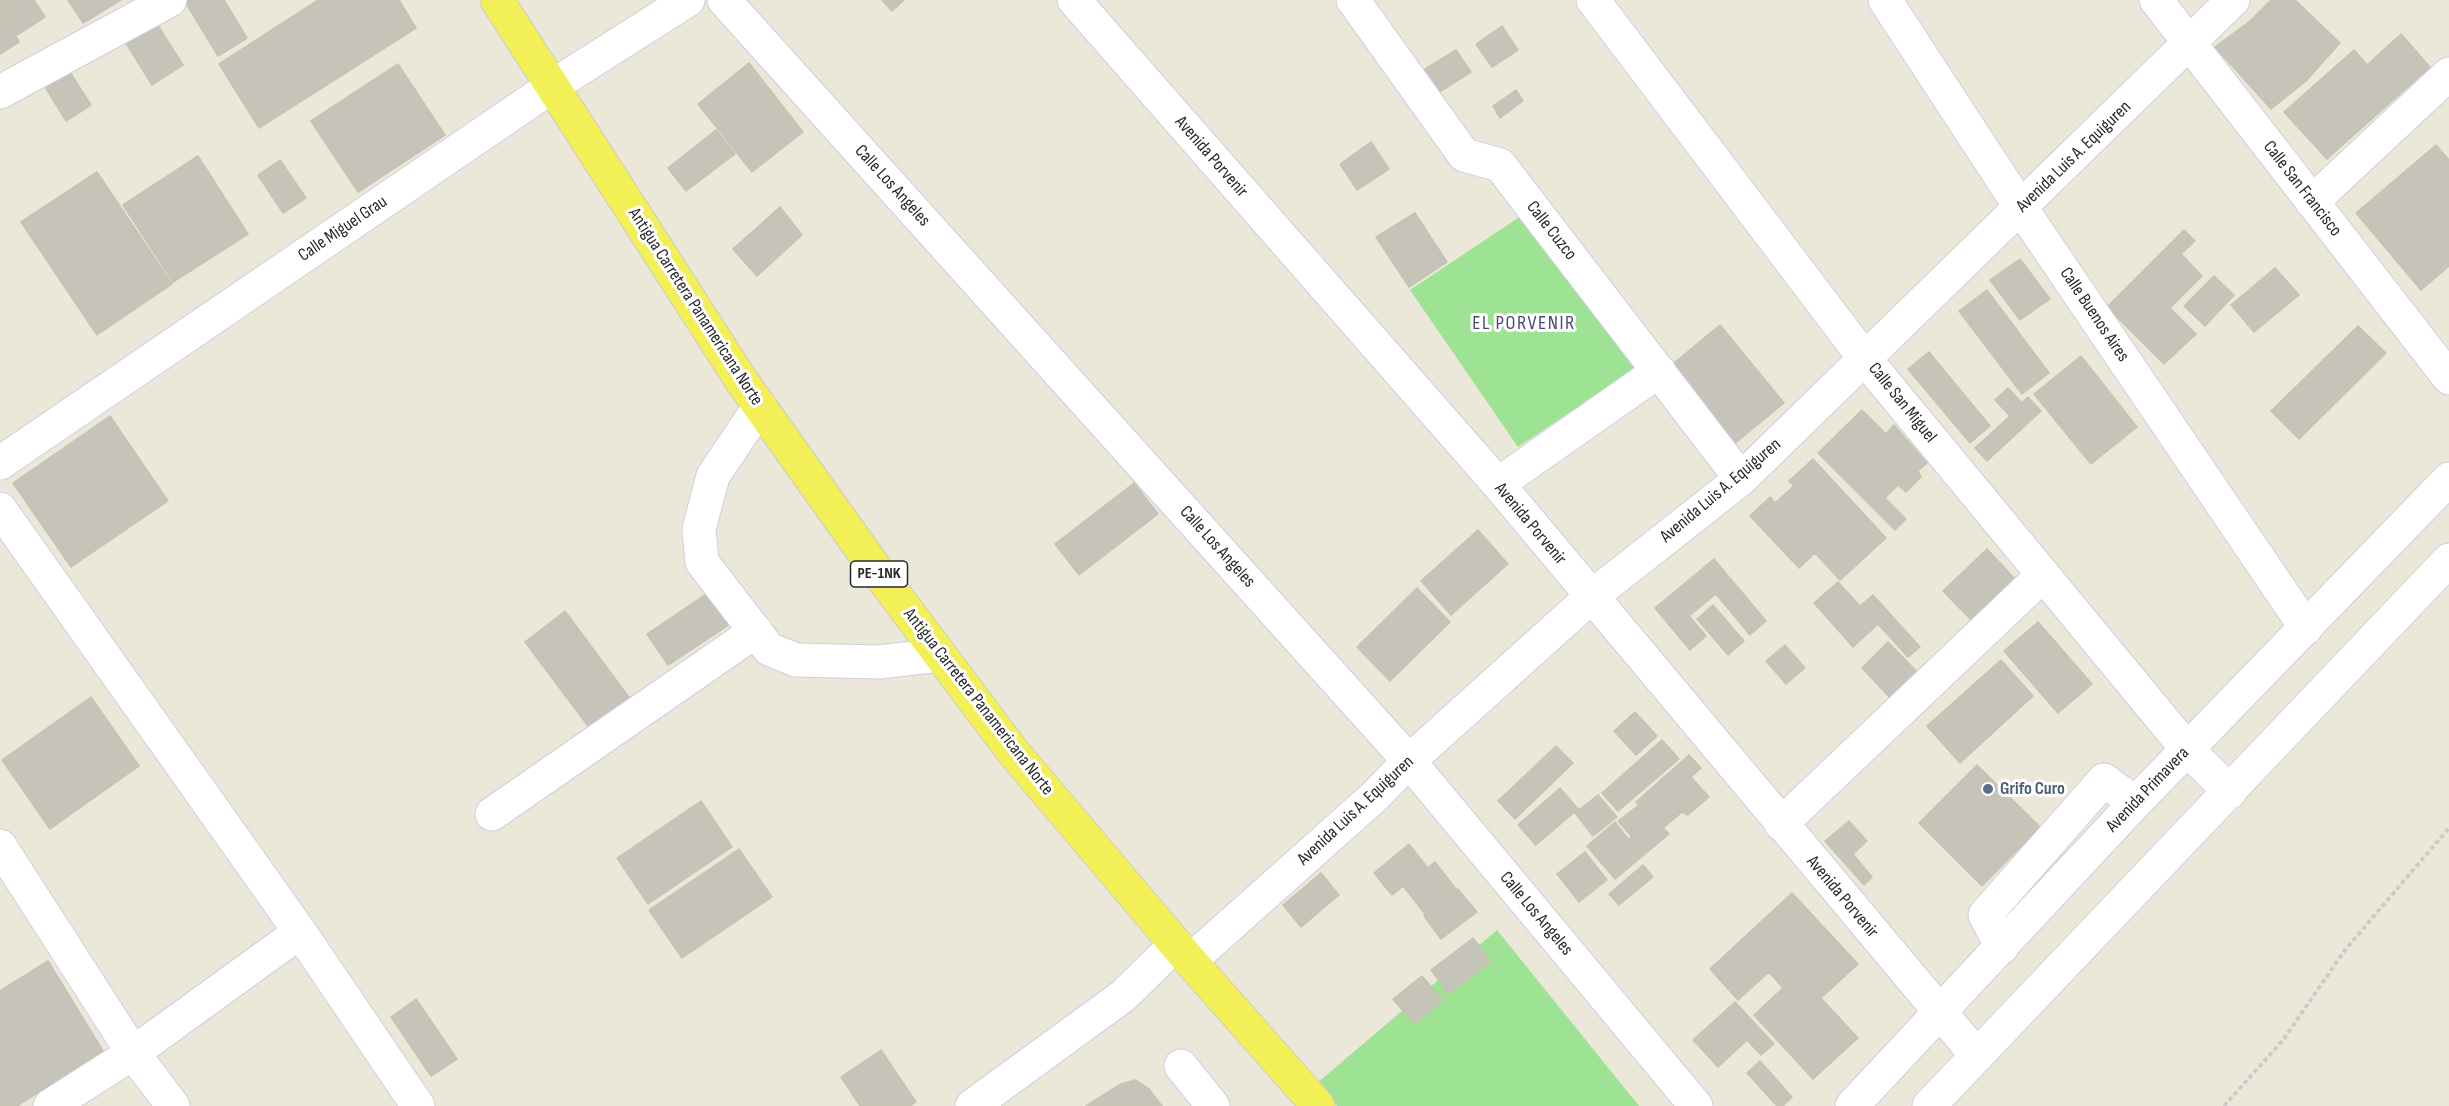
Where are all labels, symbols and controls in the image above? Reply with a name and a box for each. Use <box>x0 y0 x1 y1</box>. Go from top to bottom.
street label: Avenida Luis A. Equiguren <box>2012 97 2136 217</box>
street label: Avenida Porvenir <box>1170 112 1252 202</box>
street label: Calle San Francisco <box>2258 137 2346 241</box>
street label: Calle Los Angeles <box>850 141 934 231</box>
street label: Calle Miguel Grau <box>294 191 392 267</box>
street label: Calle Cuzco <box>1521 197 1581 265</box>
street label: Antigua Carretera Panamericana Norte <box>623 204 767 410</box>
street label: Calle Buenos Aires <box>2055 264 2133 366</box>
district label: EL PORVENIR <box>1472 312 1576 336</box>
street label: Calle San Miguel <box>1863 359 1941 447</box>
street label: Avenida Luis A. Equiguren <box>1656 434 1786 548</box>
street label: Avenida Porvenir <box>1489 479 1571 569</box>
street label: Calle Los Angeles <box>1175 502 1259 592</box>
road number: PE-1NK <box>850 561 908 587</box>
street label: Antigua Carretera Panamericana Norte <box>898 604 1058 800</box>
street label: Avenida Primavera <box>2102 743 2194 837</box>
street label: Avenida Luis A. Equiguren <box>1293 752 1419 870</box>
place label: Grifo Curo <box>2000 778 2065 800</box>
marker: Grifo Curo <box>1981 782 1995 796</box>
street label: Avenida Porvenir <box>1801 852 1883 942</box>
street label: Calle Los Angeles <box>1495 868 1577 960</box>

